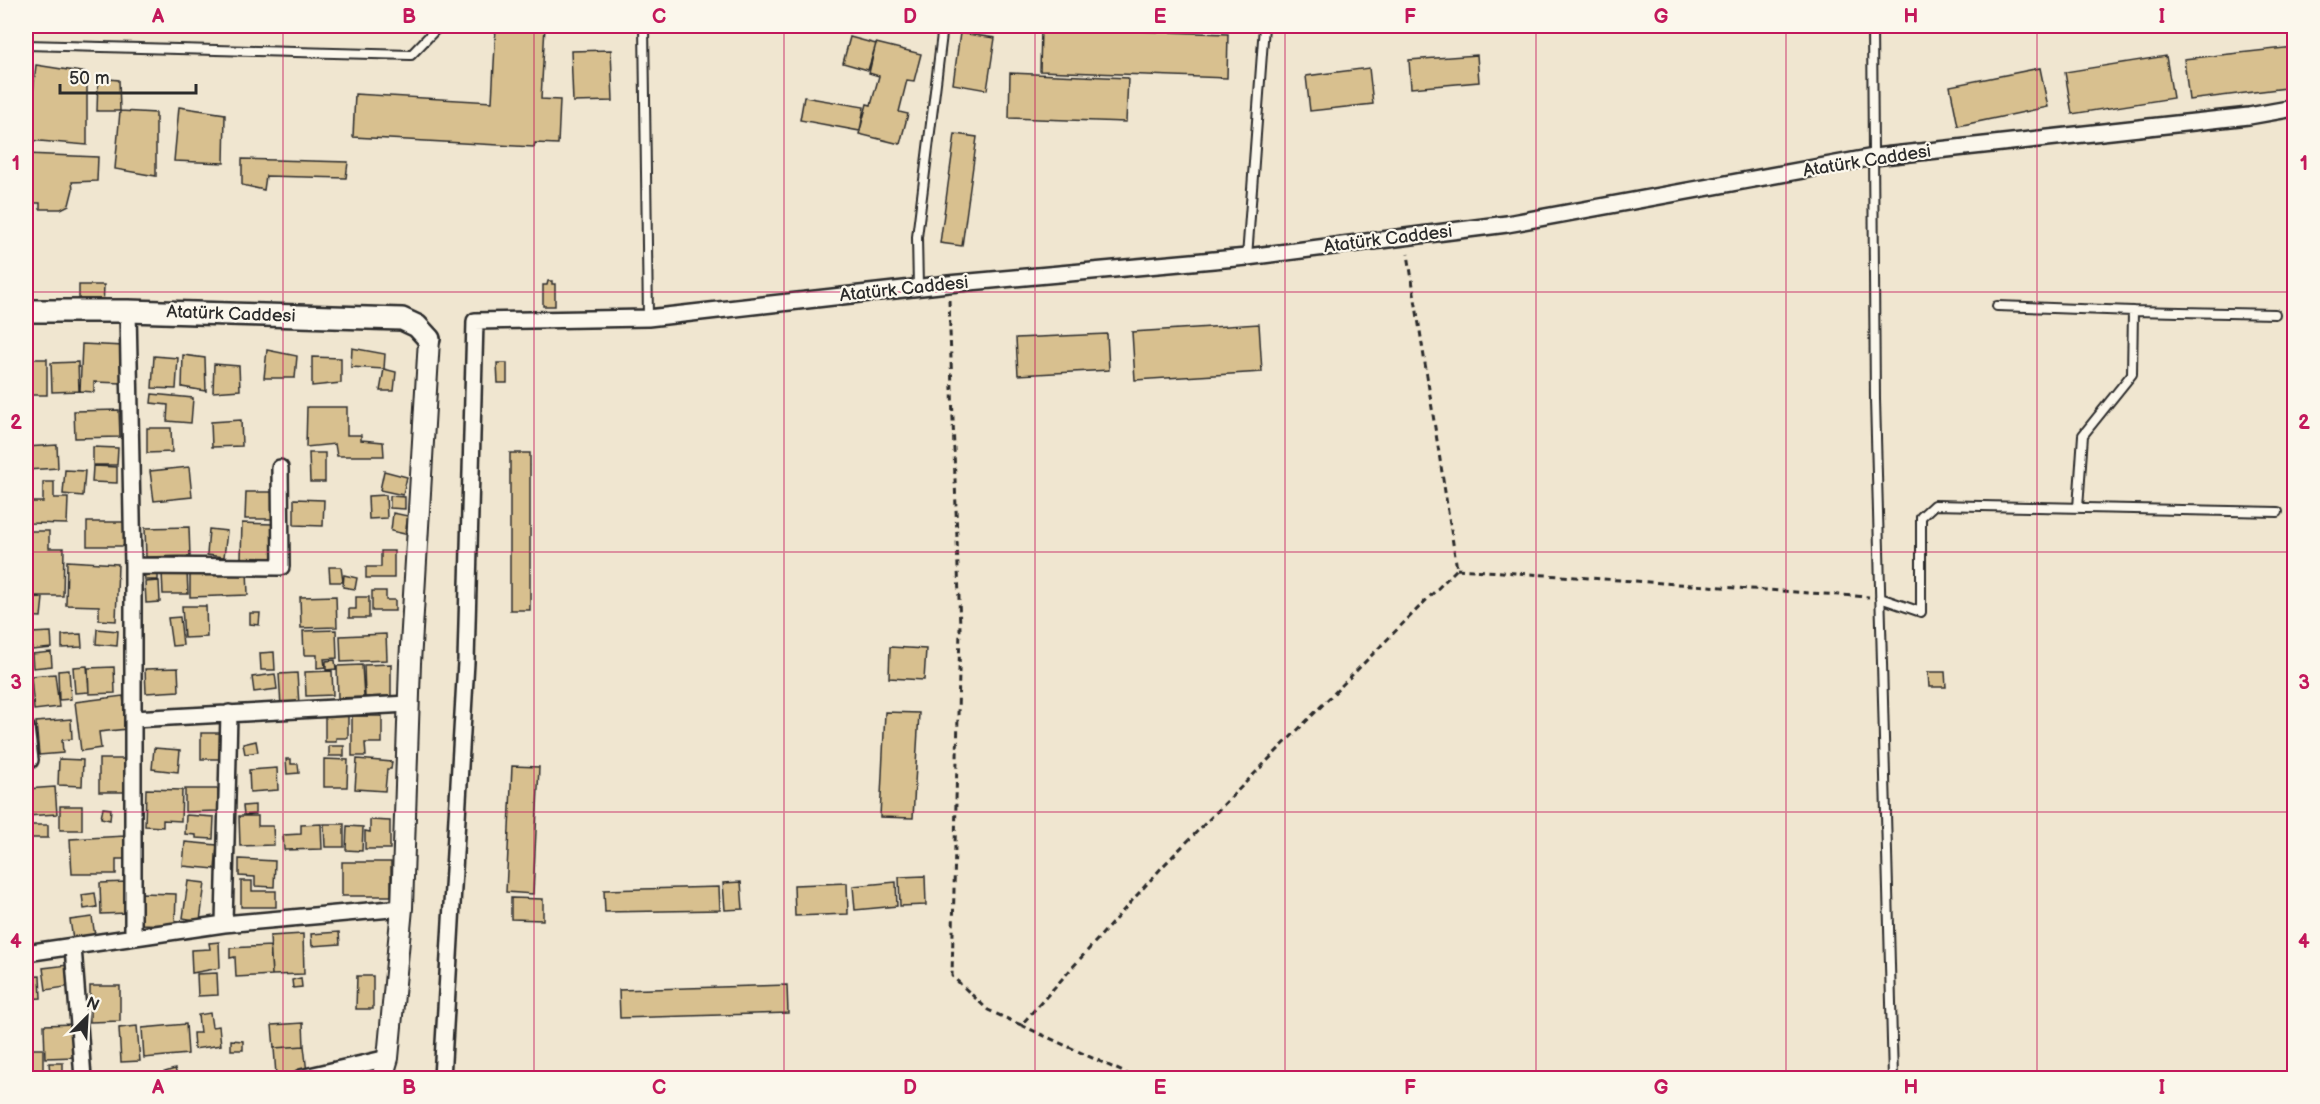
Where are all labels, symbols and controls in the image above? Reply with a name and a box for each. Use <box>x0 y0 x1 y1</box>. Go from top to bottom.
text: A <box>151 5 165 29</box>
text: B <box>402 5 416 29</box>
text: C <box>652 5 666 29</box>
text: D <box>903 5 917 29</box>
text: E <box>1154 5 1167 29</box>
text: F <box>1404 5 1416 29</box>
text: G <box>1654 5 1669 29</box>
text: H <box>1904 5 1918 29</box>
text: I <box>2159 5 2165 29</box>
scale bar <box>60 57 196 95</box>
text: 50 m <box>69 68 110 89</box>
street label: Atatürk Caddesi <box>1801 141 1933 181</box>
text: 1 <box>12 152 20 176</box>
text: 1 <box>2300 152 2308 176</box>
street label: Atatürk Caddesi <box>1323 221 1453 257</box>
street label: Atatürk Caddesi <box>839 272 969 306</box>
street label: Atatürk Caddesi <box>166 301 296 327</box>
text: 2 <box>10 411 22 435</box>
text: 2 <box>2298 411 2310 435</box>
text: 3 <box>10 671 22 695</box>
text: 3 <box>2298 671 2310 695</box>
text: 4 <box>10 930 22 954</box>
text: 4 <box>2298 930 2310 954</box>
north arrow <box>57 987 117 1047</box>
text: N <box>83 994 102 1016</box>
text: A <box>151 1076 165 1100</box>
text: B <box>402 1076 416 1100</box>
text: C <box>652 1076 666 1100</box>
text: D <box>903 1076 917 1100</box>
text: E <box>1154 1076 1167 1100</box>
text: F <box>1404 1076 1416 1100</box>
text: G <box>1654 1076 1669 1100</box>
text: H <box>1904 1076 1918 1100</box>
text: I <box>2159 1076 2165 1100</box>

